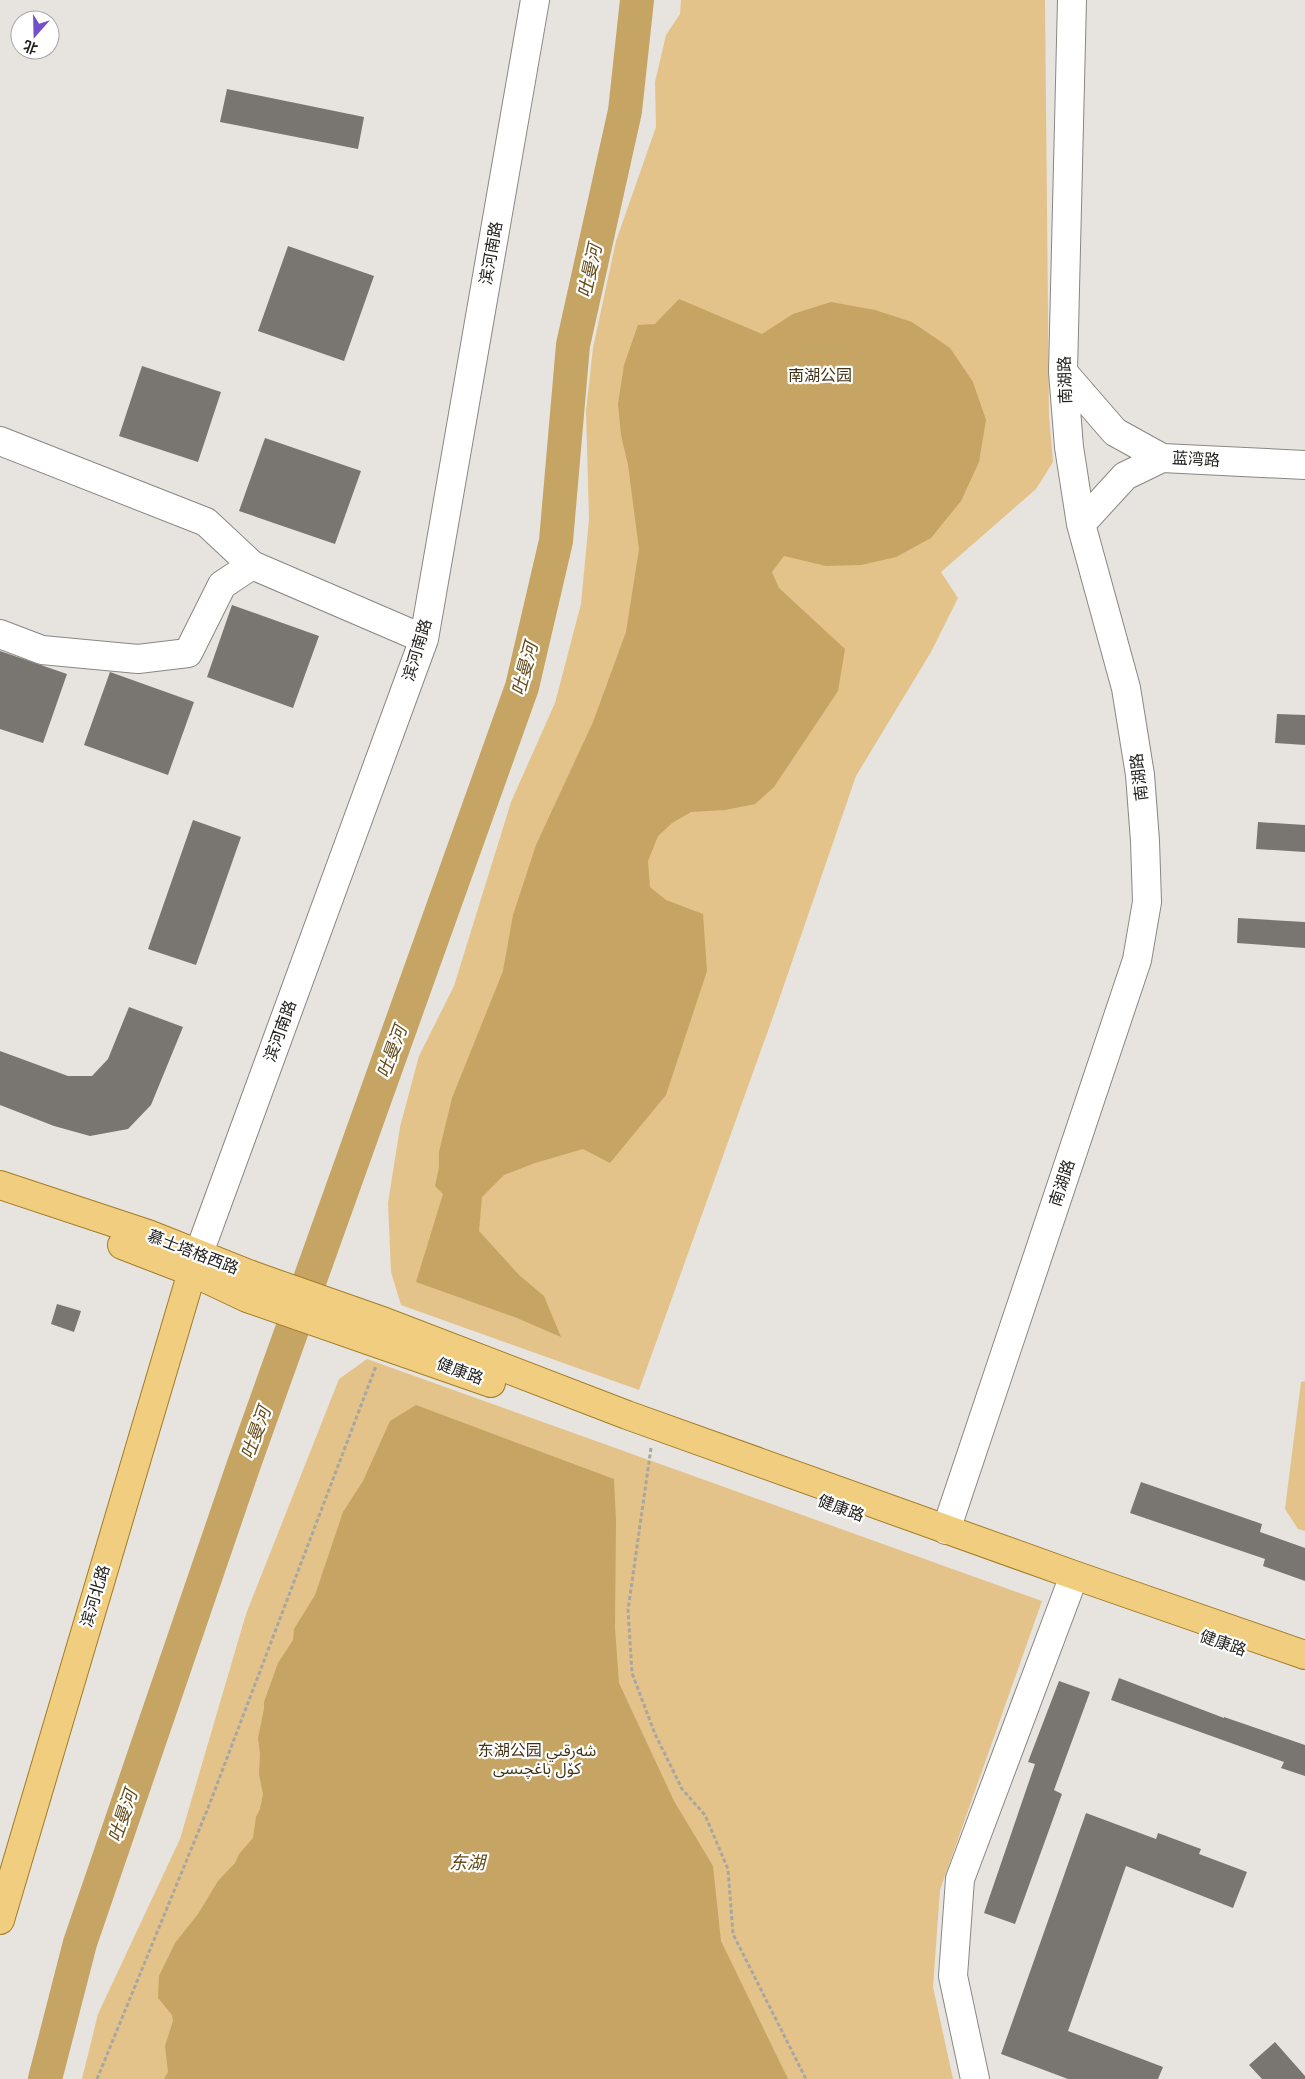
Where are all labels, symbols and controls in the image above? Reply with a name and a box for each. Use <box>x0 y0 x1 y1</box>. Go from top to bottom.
north arrow <box>10 10 60 60</box>
text: 北 <box>21 37 40 57</box>
street label: 滨河南路 <box>477 220 505 286</box>
water label: 吐曼河 <box>575 240 606 299</box>
street label: 南湖路 <box>1056 356 1074 404</box>
park label: 南湖公园 <box>788 367 852 384</box>
street label: 蓝湾路 <box>1172 449 1220 469</box>
street label: 滨河南路 <box>400 617 434 683</box>
water label: 吐曼河 <box>508 637 542 698</box>
street label: 南湖路 <box>1128 752 1150 802</box>
street label: 滨河南路 <box>261 998 299 1064</box>
water label: 吐曼河 <box>373 1020 412 1081</box>
street label: 南湖路 <box>1046 1158 1078 1208</box>
street label: 慕士塔格西路 <box>145 1227 241 1277</box>
street label: 健康路 <box>435 1355 485 1387</box>
water label: 吐曼河 <box>237 1401 276 1462</box>
street label: 健康路 <box>816 1492 866 1524</box>
street label: 滨河北路 <box>78 1563 112 1629</box>
street label: 健康路 <box>1198 1627 1248 1659</box>
park label: 东湖公园 شەرقىي كۆل باغچىسى <box>478 1742 596 1779</box>
water label: 吐曼河 <box>105 1784 142 1845</box>
water label: 东湖 <box>449 1853 488 1873</box>

